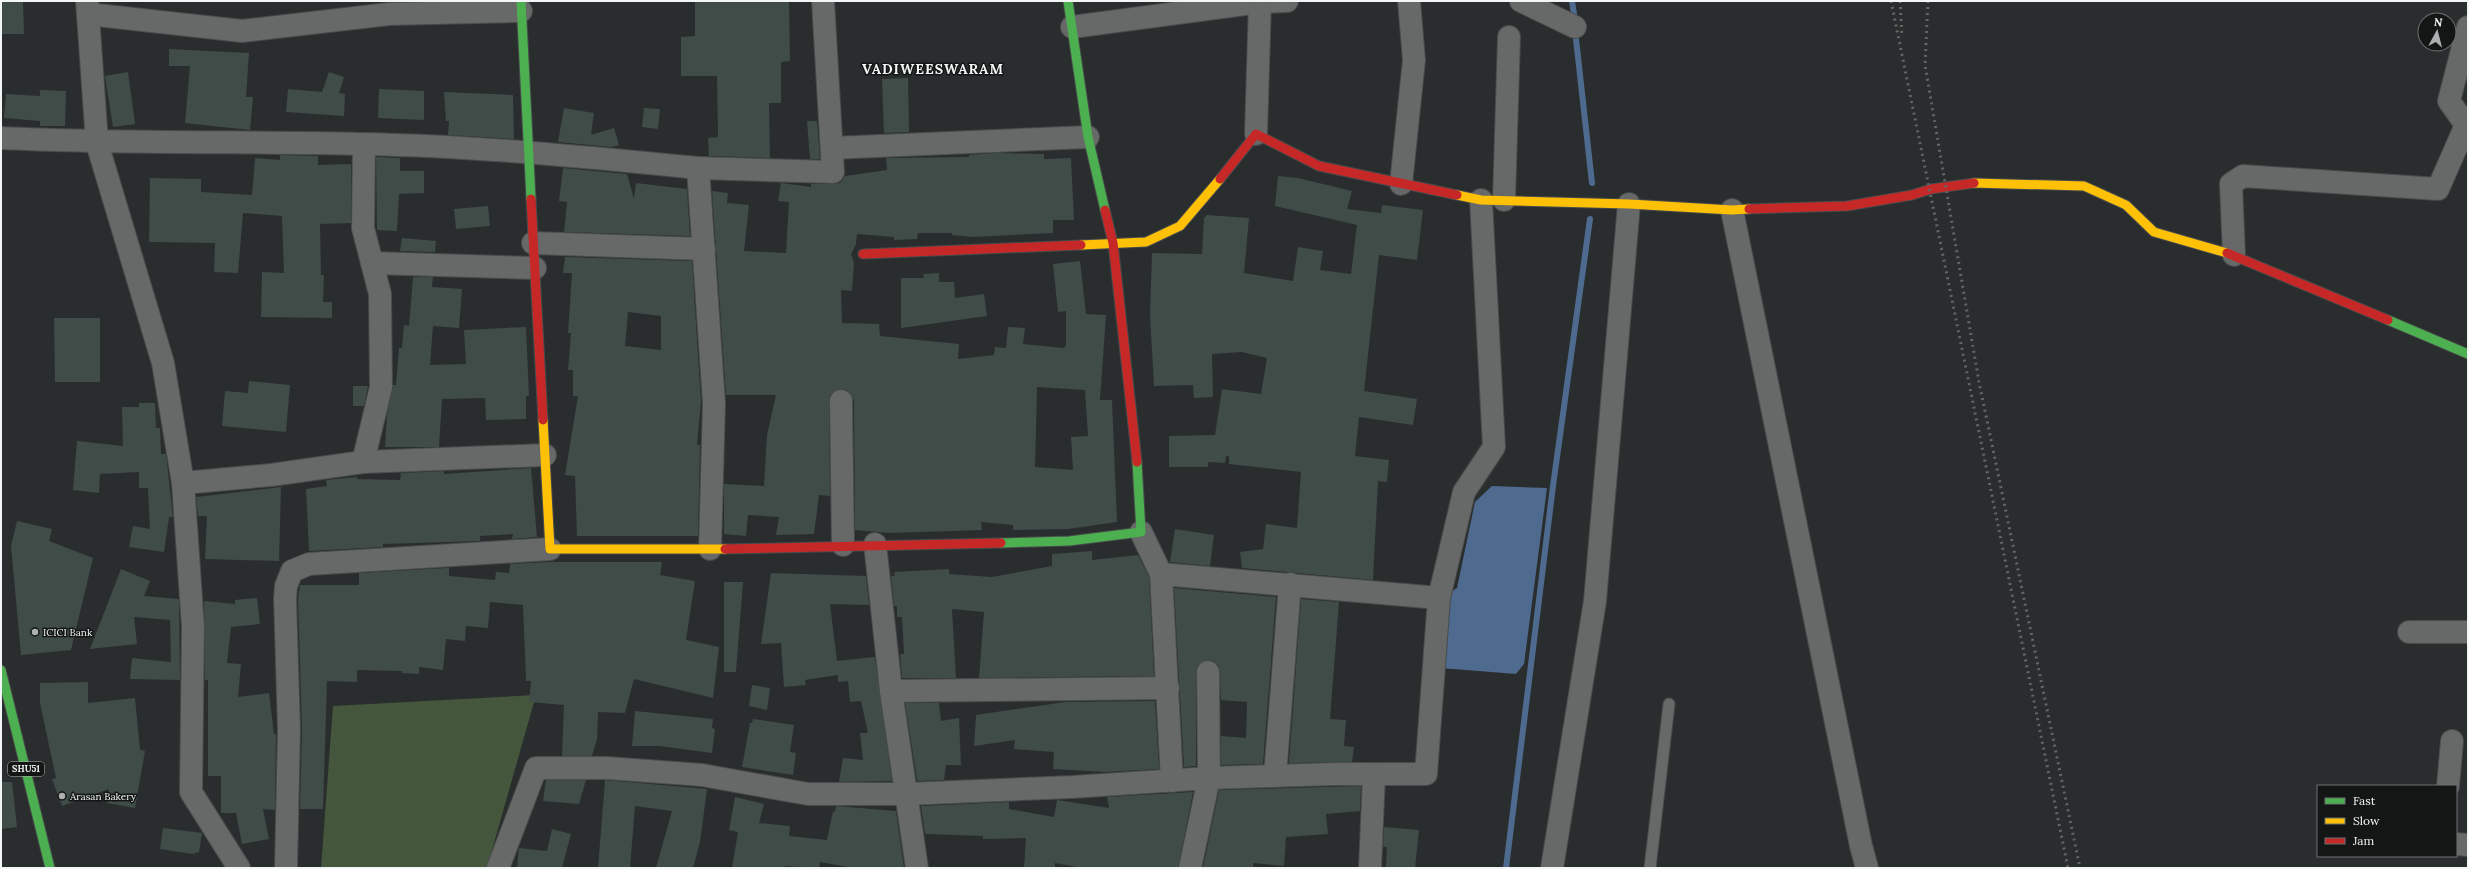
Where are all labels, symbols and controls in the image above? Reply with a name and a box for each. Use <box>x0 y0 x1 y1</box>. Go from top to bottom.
north arrow <box>2417 12 2457 52</box>
text: N <box>2433 15 2444 30</box>
district label: VADIWEESWARAM <box>862 60 1004 78</box>
place label: ICICI Bank <box>43 626 93 639</box>
marker: ICICI Bank <box>30 627 40 637</box>
road number: SHU51 <box>8 762 44 776</box>
legend <box>2317 785 2457 857</box>
place label: Arasan Bakery <box>69 790 137 803</box>
marker: Arasan Bakery <box>57 791 67 801</box>
text: Fast <box>2353 793 2376 808</box>
text: Slow <box>2353 813 2380 828</box>
text: Jam <box>2352 833 2374 848</box>

